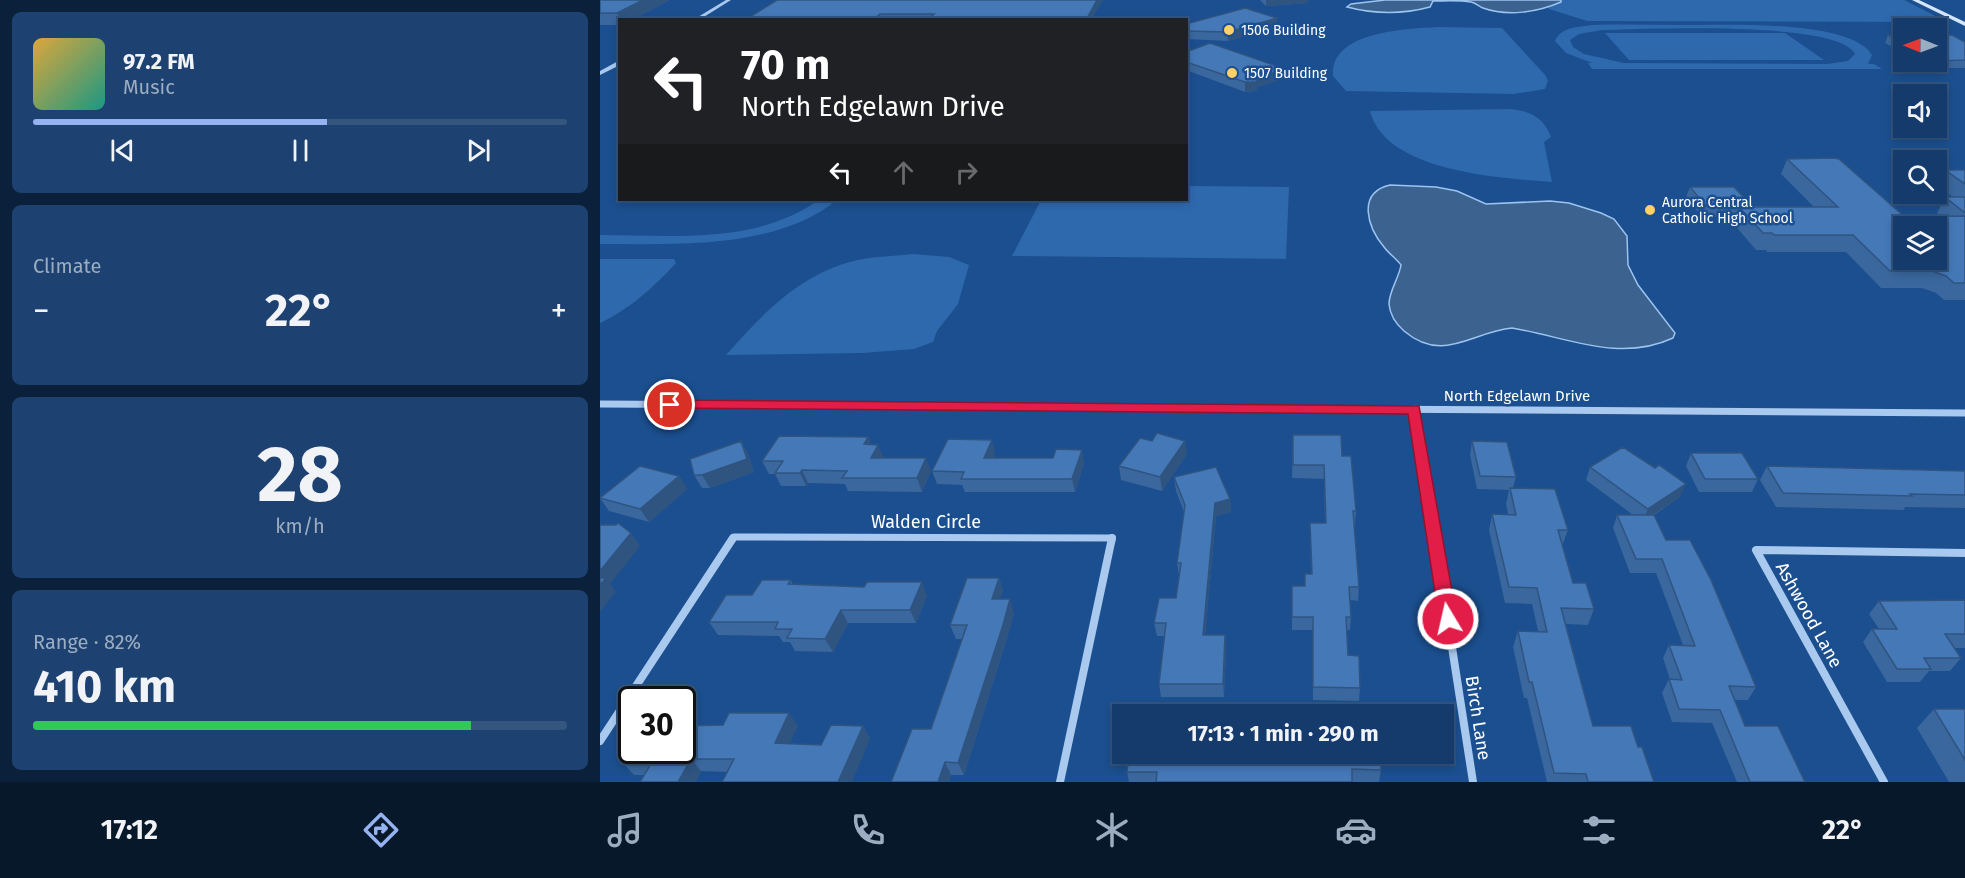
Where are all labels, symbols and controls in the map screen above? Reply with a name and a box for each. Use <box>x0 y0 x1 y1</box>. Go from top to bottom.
north arrow <box>1893 18 1947 72</box>
map controls <box>1893 18 1947 270</box>
place label: 1506 Building <box>1241 22 1326 39</box>
marker: 1506 Building <box>1222 23 1236 37</box>
text: 70 m <box>741 40 830 90</box>
icon: left <box>642 42 720 120</box>
text: 97.2 FM <box>123 48 195 75</box>
place label: 1507 Building <box>1244 65 1328 82</box>
marker: 1507 Building <box>1225 66 1239 80</box>
text: Music <box>123 75 175 99</box>
button: sound <box>1893 84 1947 138</box>
text: North Edgelawn Drive <box>741 91 1005 123</box>
icon: previous <box>106 134 139 167</box>
icon: pause <box>284 134 317 167</box>
icon: next <box>462 134 495 167</box>
button: search <box>1893 150 1947 204</box>
icon: left <box>824 156 857 189</box>
icon: ahead <box>887 156 920 189</box>
icon: right <box>950 156 983 189</box>
place label: Aurora Central Catholic High School <box>1662 194 1793 227</box>
marker: Aurora Central Catholic High School <box>1643 203 1657 217</box>
button: layers <box>1893 216 1947 270</box>
text: Climate <box>33 254 101 278</box>
text: 22° <box>265 284 335 338</box>
text: − <box>33 291 50 331</box>
text: + <box>551 291 567 331</box>
pin <box>644 379 695 430</box>
street label: North Edgelawn Drive <box>1444 387 1590 405</box>
icon: arrive <box>653 388 686 421</box>
text: 28 <box>257 428 343 522</box>
street label: Walden Circle <box>871 511 981 533</box>
text: km/h <box>275 514 325 538</box>
street label: Ashwood Lane <box>1771 558 1847 672</box>
position arrow <box>1416 587 1480 651</box>
text: Range · 82% <box>33 630 141 654</box>
text: 410 km <box>33 660 176 714</box>
street label: Birch Lane <box>1460 674 1496 762</box>
speed limit sign: 30 <box>618 686 696 764</box>
text: 17:13 · 1 min · 290 m <box>1187 720 1379 747</box>
icon: directions <box>360 809 402 851</box>
icon: music <box>604 809 646 851</box>
icon: phone <box>847 809 889 851</box>
icon: climate <box>1091 809 1133 851</box>
icon: car <box>1335 809 1377 851</box>
icon: filters <box>1578 809 1620 851</box>
text: 17:12 <box>101 814 158 846</box>
text: 22° <box>1822 814 1864 846</box>

